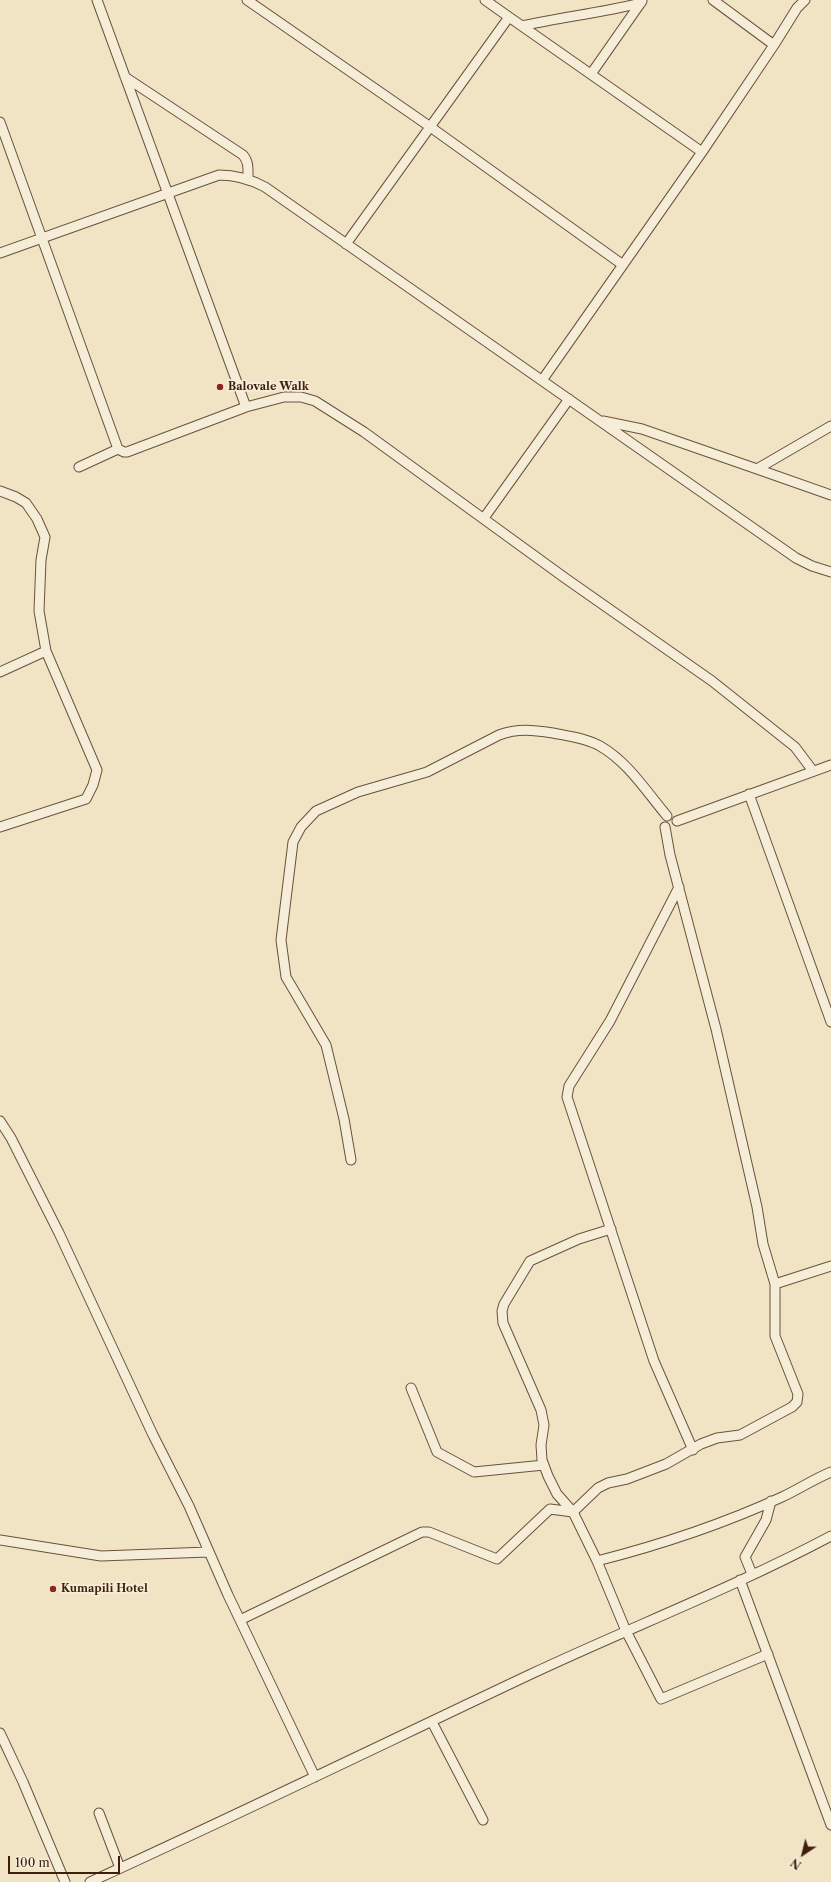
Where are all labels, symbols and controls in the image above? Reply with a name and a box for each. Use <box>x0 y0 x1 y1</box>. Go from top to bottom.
place label: Balovale Walk <box>228 380 309 394</box>
marker: Balovale Walk <box>215 382 225 392</box>
place label: Kumapili Hotel <box>61 1582 148 1596</box>
marker: Kumapili Hotel <box>48 1584 58 1594</box>
north arrow <box>783 1834 823 1874</box>
scale bar <box>10 1848 122 1874</box>
text: 100 m <box>15 1855 50 1870</box>
text: N <box>788 1855 804 1872</box>

